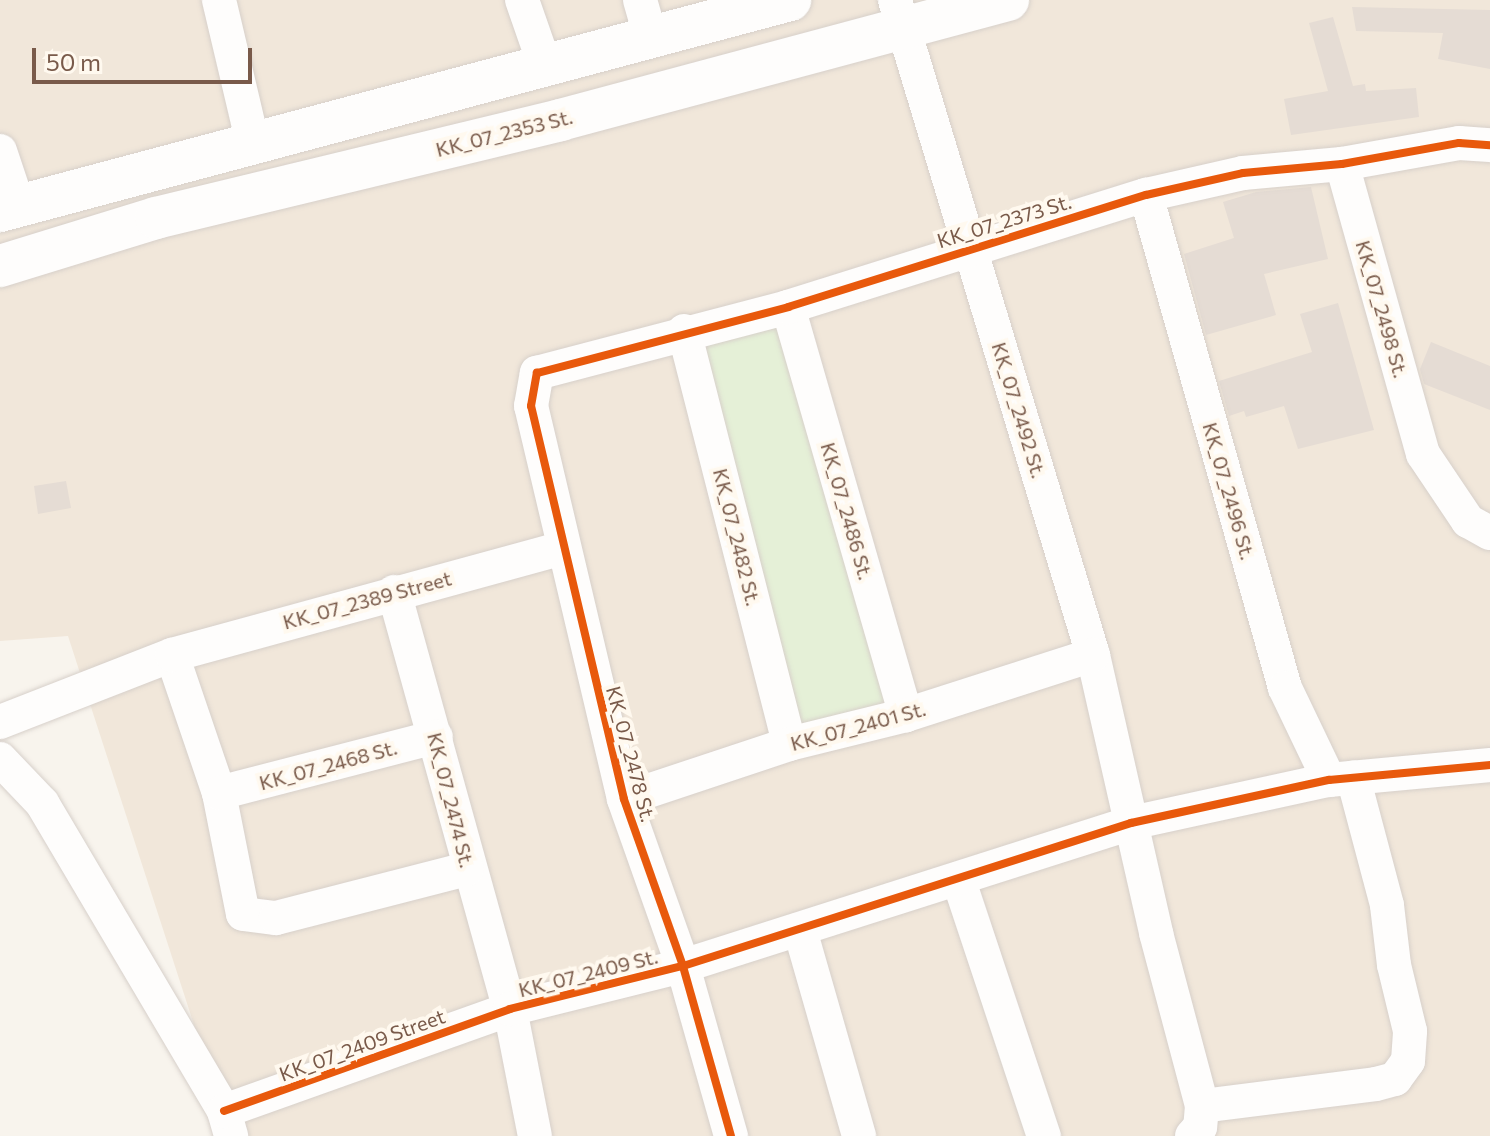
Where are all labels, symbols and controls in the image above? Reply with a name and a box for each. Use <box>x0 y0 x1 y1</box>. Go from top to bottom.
scale bar <box>36 32 256 82</box>
text: 50 m <box>46 47 101 76</box>
street label: KK_07_2353 St. <box>433 104 575 162</box>
street label: KK_07_2373 St. <box>934 189 1074 253</box>
street label: KK_07_2498 St. <box>1351 238 1413 380</box>
street label: KK_07_2492 St. <box>987 339 1051 481</box>
street label: KK_07_2496 St. <box>1198 420 1260 562</box>
street label: KK_07_2486 St. <box>816 440 878 582</box>
street label: KK_07_2482 St. <box>708 466 766 608</box>
street label: KK_07_2389 Street <box>280 566 454 634</box>
street label: KK_07_2478 St. <box>601 683 661 825</box>
street label: KK_07_2401 St. <box>788 696 928 756</box>
street label: KK_07_2474 St. <box>423 730 479 870</box>
street label: KK_07_2468 St. <box>256 735 400 795</box>
street label: KK_07_2409 St. <box>516 944 660 1002</box>
street label: KK_07_2409 Street <box>276 1004 448 1086</box>

